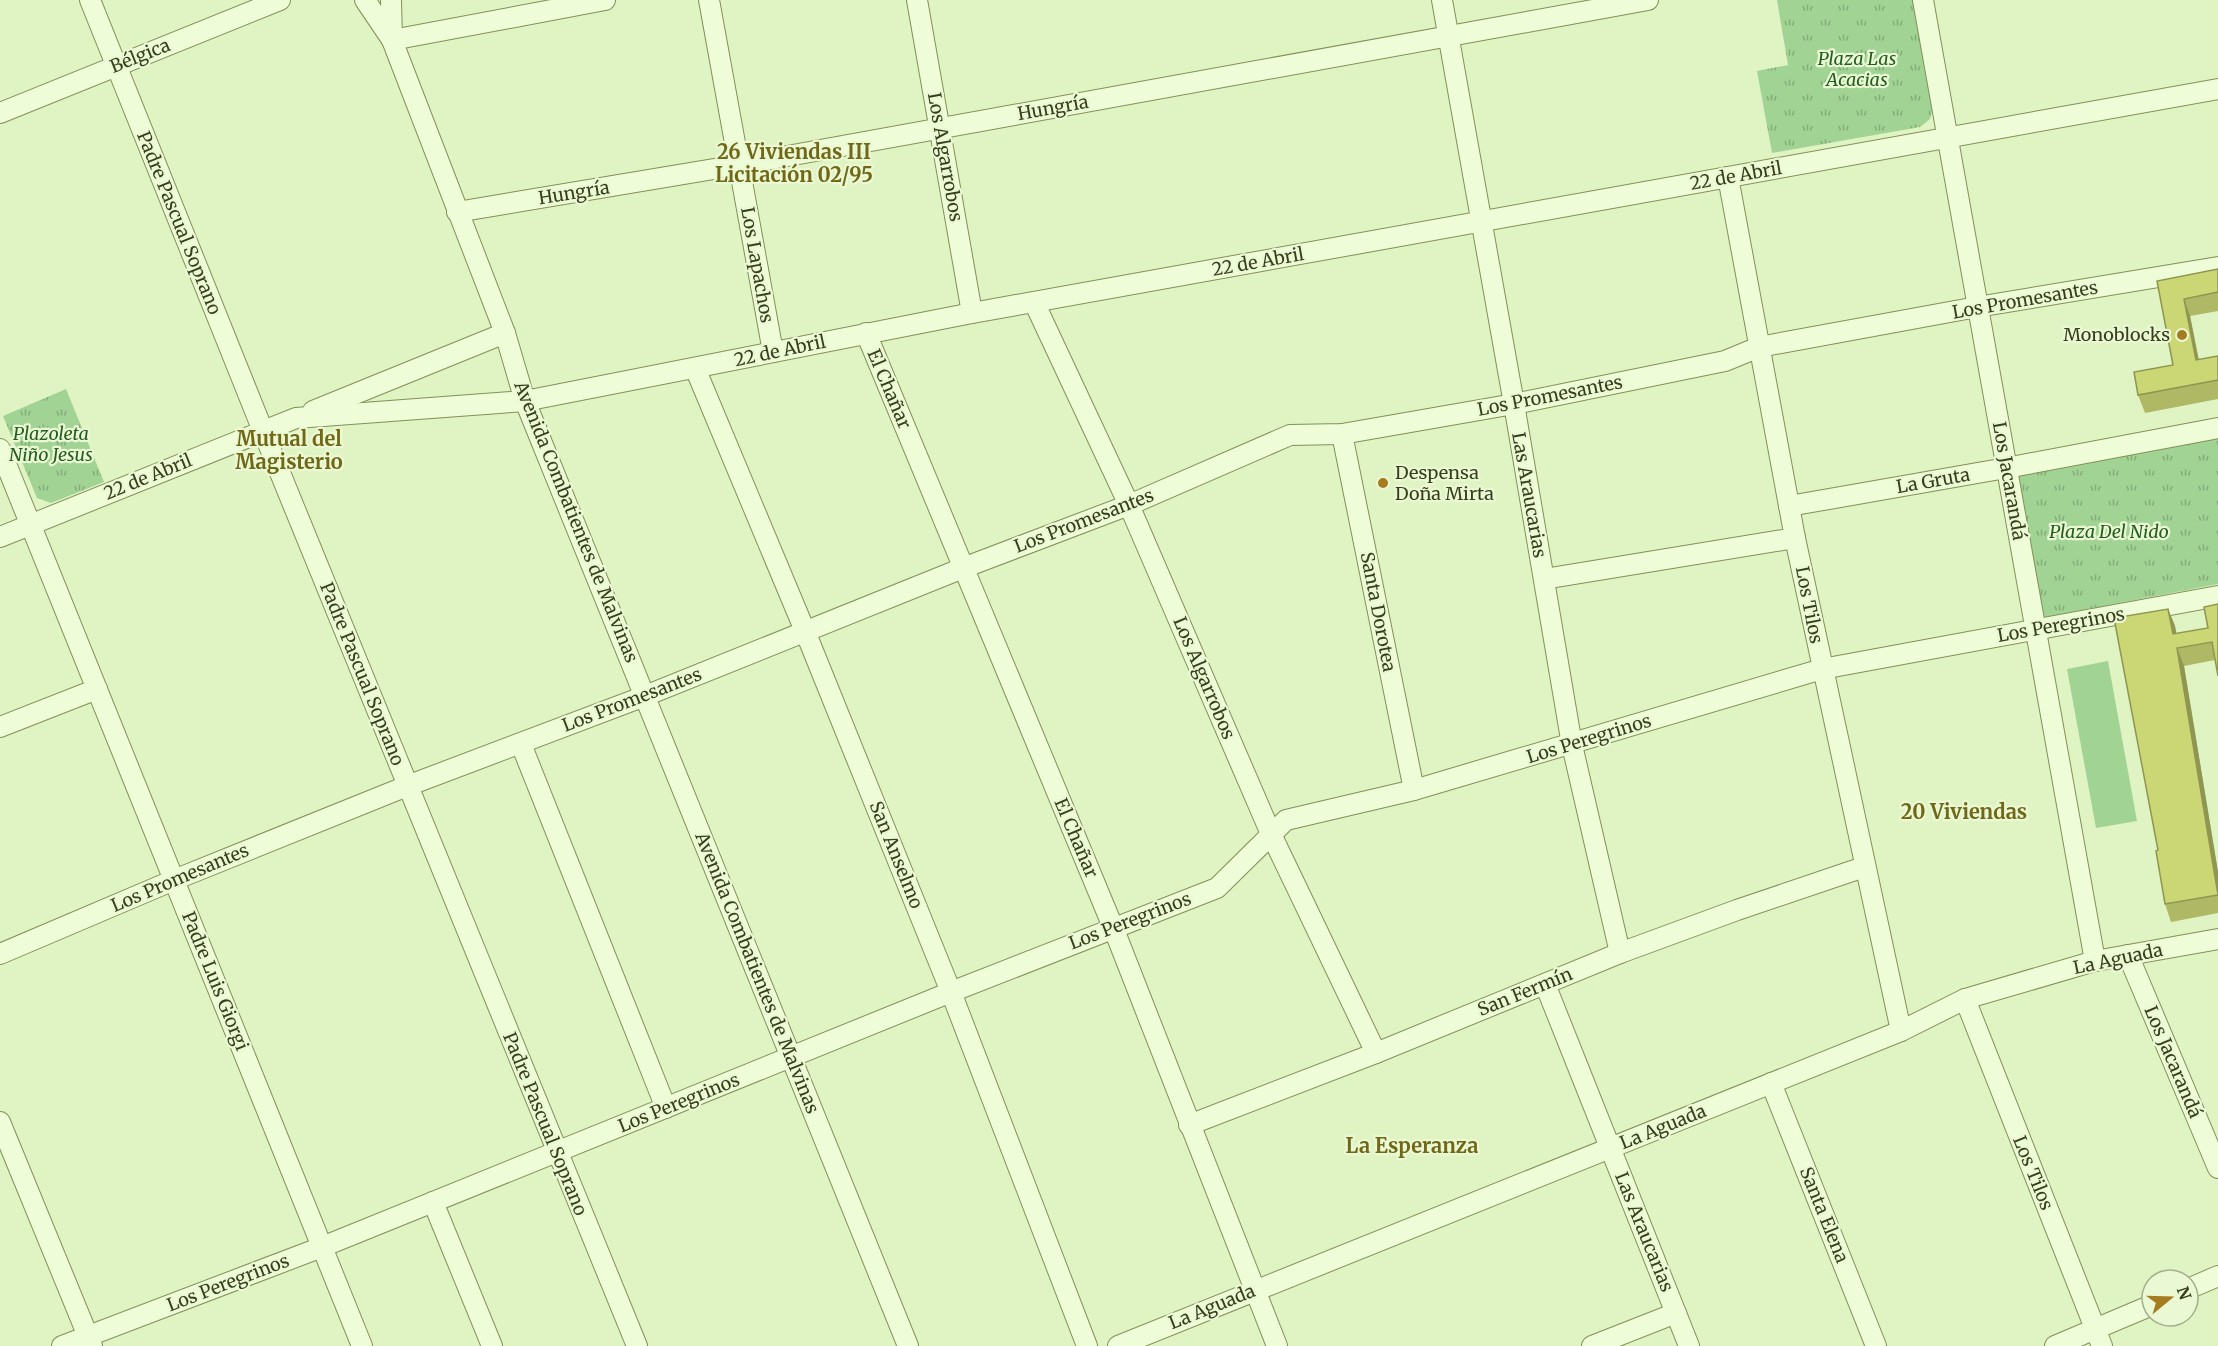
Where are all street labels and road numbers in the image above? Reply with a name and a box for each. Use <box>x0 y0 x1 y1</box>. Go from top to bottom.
street label: Bélgica <box>106 33 174 78</box>
street label: Hungría <box>1016 90 1091 125</box>
street label: Los Algarrobos <box>923 91 968 223</box>
street label: Padre Pascual Soprano <box>132 128 227 318</box>
street label: 22 de Abril <box>1688 156 1784 195</box>
street label: Hungría <box>537 175 611 209</box>
street label: Los Lapachos <box>736 205 779 325</box>
street label: 22 de Abril <box>1210 242 1306 281</box>
street label: Los Promesantes <box>1950 275 2100 324</box>
street label: 22 de Abril <box>732 330 828 371</box>
street label: El Chañar <box>862 345 917 432</box>
street label: Los Promesantes <box>1475 370 1625 421</box>
street label: Avenida Combatientes de Malvinas <box>509 377 644 666</box>
street label: Los Jacarandá <box>1988 420 2031 542</box>
street label: Las Araucarias <box>1507 430 1552 560</box>
street label: 22 de Abril <box>100 448 196 505</box>
street label: La Gruta <box>1894 463 1972 498</box>
street label: Los Promesantes <box>1011 483 1157 558</box>
street label: Santa Dorotea <box>1356 550 1401 674</box>
street label: Los Tilos <box>1791 564 1828 646</box>
street label: Padre Pascual Soprano <box>315 579 410 769</box>
street label: Los Peregrinos <box>1995 602 2127 647</box>
street label: Los Algarrobos <box>1168 613 1241 743</box>
street label: Los Promesantes <box>559 662 705 737</box>
street label: Los Peregrinos <box>1524 709 1654 768</box>
street label: El Chañar <box>1049 794 1104 881</box>
street label: San Anselmo <box>865 798 928 912</box>
street label: Avenida Combatientes de Malvinas <box>690 828 825 1117</box>
street label: Los Promesantes <box>107 838 252 917</box>
street label: Los Peregrinos <box>1065 887 1194 954</box>
street label: Padre Luis Giorgi <box>177 908 254 1054</box>
street label: La Aguada <box>2071 938 2165 979</box>
street label: San Fermín <box>1474 962 1576 1021</box>
street label: Los Jacarandá <box>2139 1002 2208 1122</box>
street label: Padre Pascual Soprano <box>498 1029 593 1219</box>
street label: Los Peregrinos <box>615 1068 743 1137</box>
street label: La Aguada <box>1616 1099 1710 1154</box>
street label: Los Tilos <box>2008 1132 2059 1214</box>
street label: Santa Elena <box>1795 1163 1854 1267</box>
street label: Las Araucarias <box>1610 1169 1679 1295</box>
street label: Los Peregrinos <box>163 1249 292 1316</box>
street label: La Aguada <box>1165 1279 1259 1334</box>

